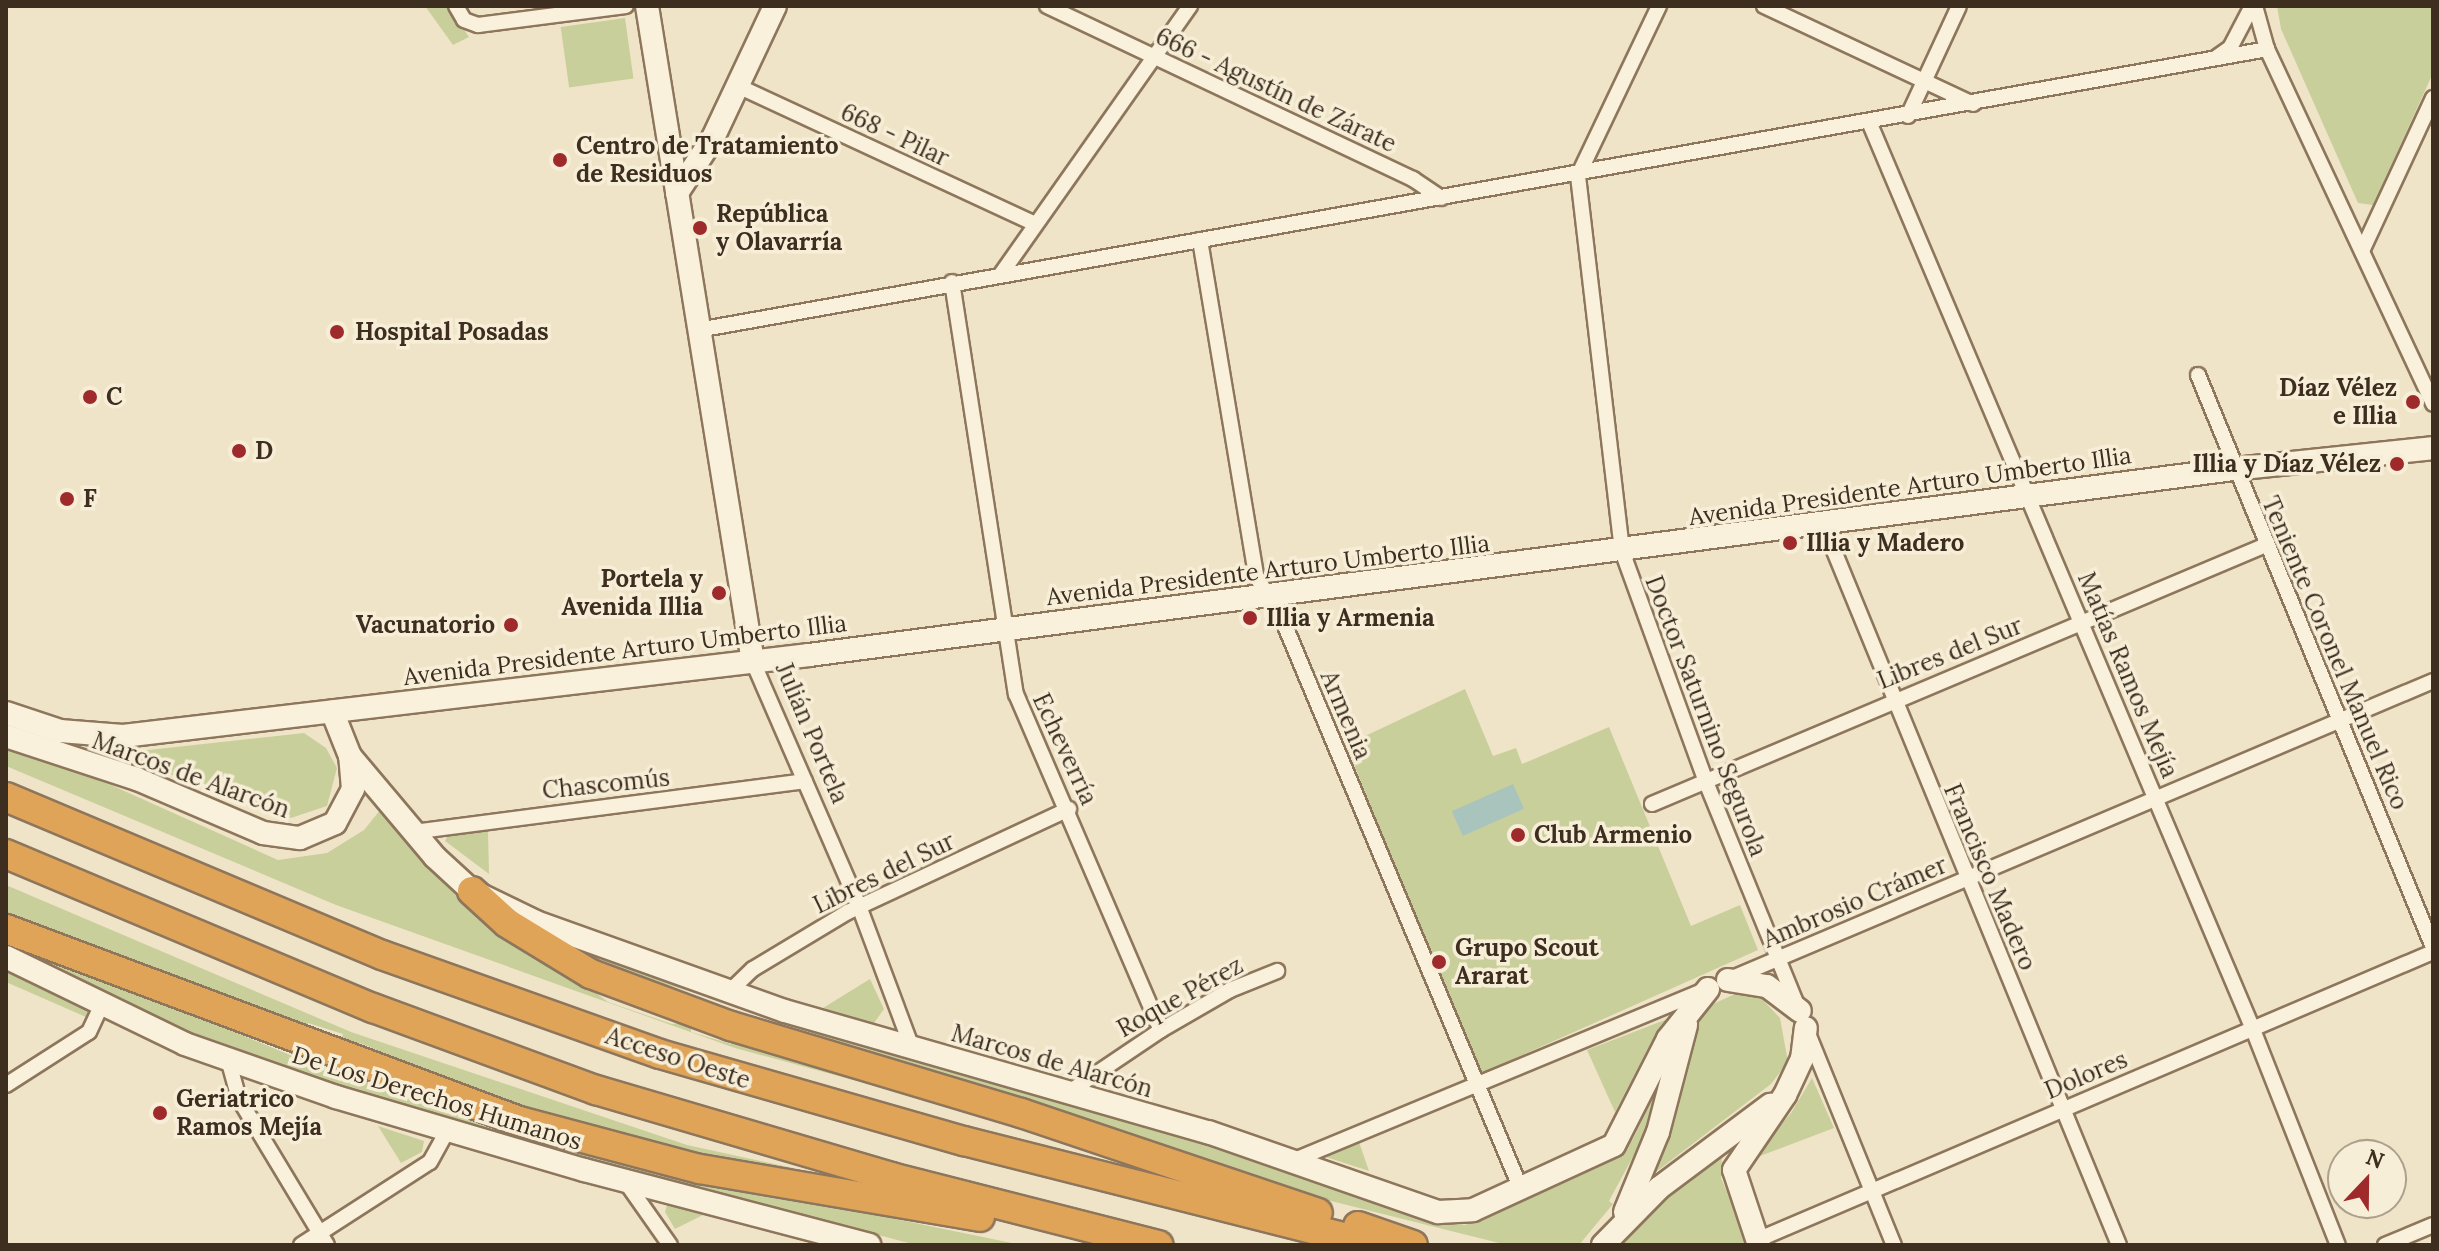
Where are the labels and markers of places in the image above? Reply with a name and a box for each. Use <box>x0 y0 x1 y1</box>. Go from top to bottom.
place label: Centro de Tratamiento de Residuos <box>576 132 839 188</box>
marker: Centro de Tratamiento de Residuos <box>551 151 569 169</box>
place label: República y Olavarría <box>716 200 842 256</box>
marker: República y Olavarría <box>691 219 709 237</box>
place label: Hospital Posadas <box>355 318 549 346</box>
marker: Hospital Posadas <box>326 321 348 343</box>
place label: Díaz Vélez e Illia <box>2279 374 2397 430</box>
place label: C <box>106 383 123 411</box>
marker: C <box>81 388 99 406</box>
marker: Díaz Vélez e Illia <box>2404 393 2422 411</box>
place label: D <box>255 437 273 465</box>
marker: D <box>230 442 248 460</box>
place label: Illia y Díaz Vélez <box>2193 450 2381 478</box>
marker: Illia y Díaz Vélez <box>2388 455 2406 473</box>
place label: F <box>83 485 97 513</box>
marker: F <box>58 490 76 508</box>
place label: Illia y Madero <box>1806 529 1964 557</box>
marker: Illia y Madero <box>1781 534 1799 552</box>
place label: Portela y Avenida Illia <box>562 565 703 621</box>
marker: Portela y Avenida Illia <box>710 584 728 602</box>
place label: Illia y Armenia <box>1266 604 1435 632</box>
marker: Illia y Armenia <box>1241 609 1259 627</box>
place label: Vacunatorio <box>356 611 495 639</box>
marker: Vacunatorio <box>502 616 520 634</box>
place label: Club Armenio <box>1534 821 1692 849</box>
marker: Club Armenio <box>1509 826 1527 844</box>
place label: Grupo Scout Ararat <box>1455 934 1599 990</box>
marker: Grupo Scout Ararat <box>1430 953 1448 971</box>
place label: Geriatrico Ramos Mejía <box>176 1085 322 1141</box>
marker: Geriatrico Ramos Mejía <box>151 1104 169 1122</box>

